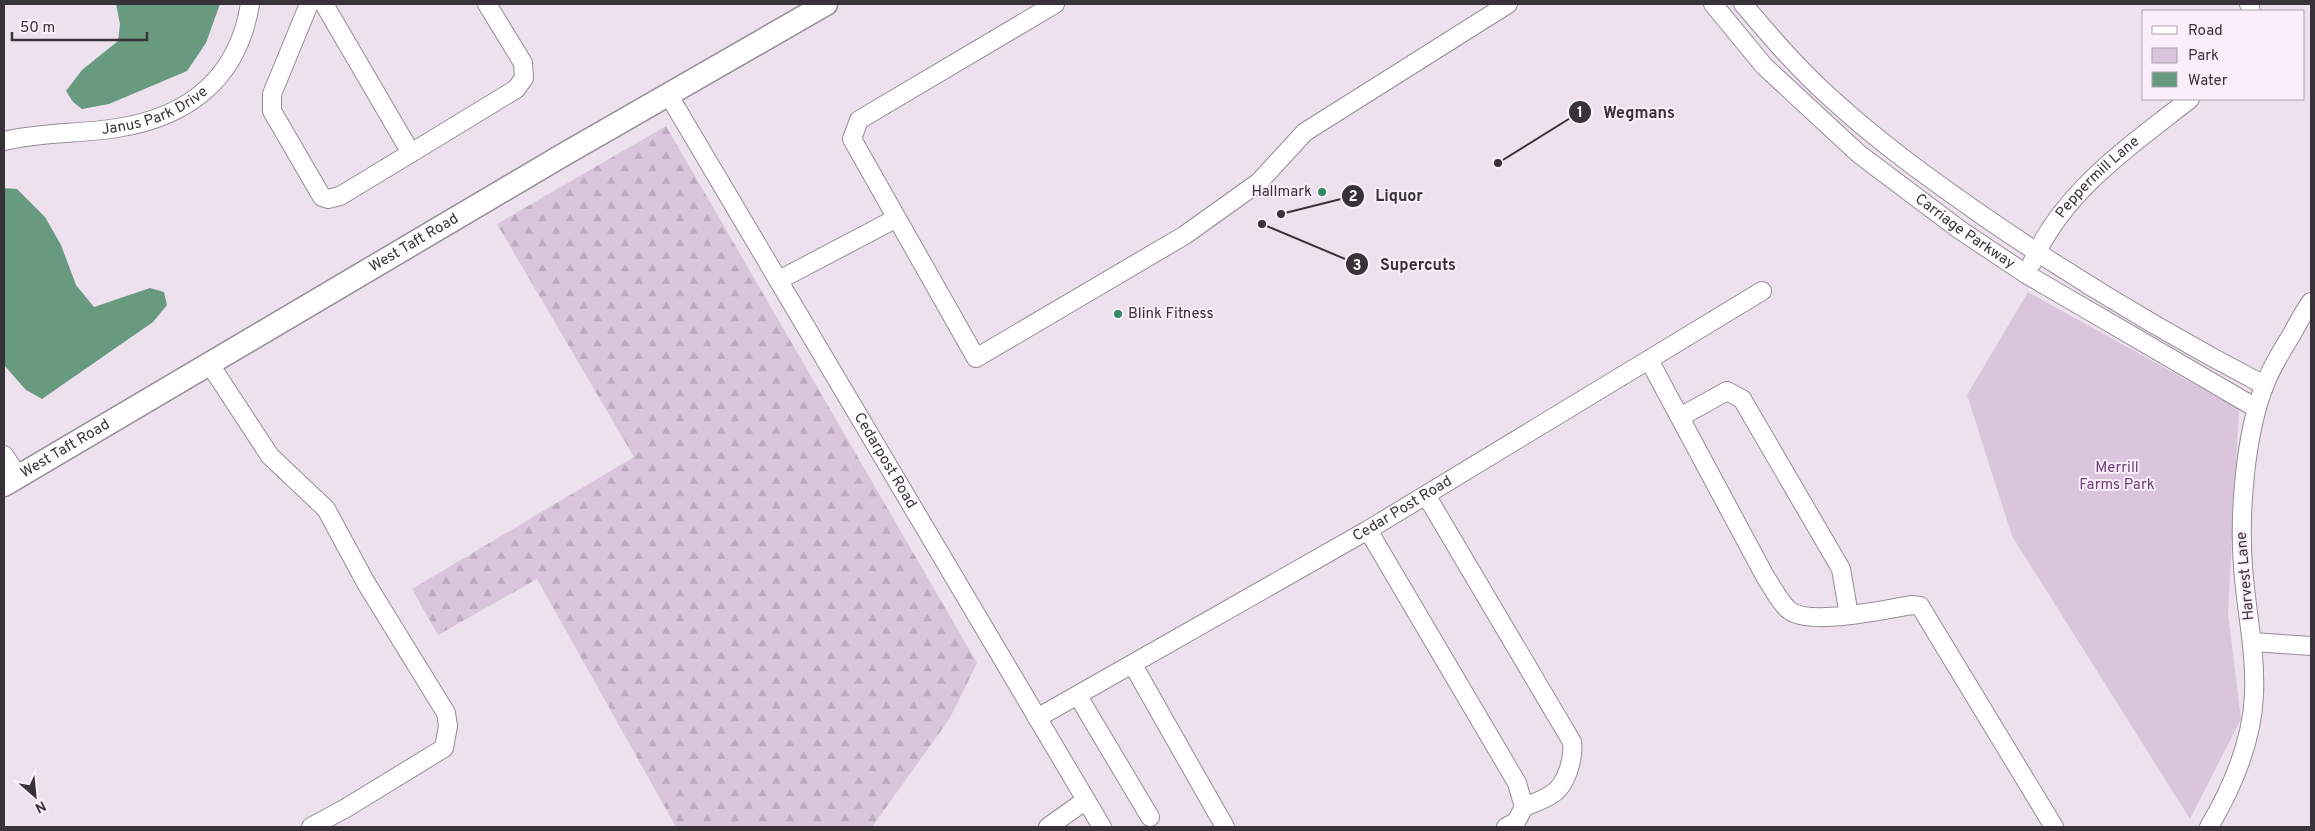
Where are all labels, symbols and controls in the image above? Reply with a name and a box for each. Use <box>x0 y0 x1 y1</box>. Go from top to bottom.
scale bar <box>12 10 148 42</box>
legend <box>2142 10 2305 100</box>
text: 50 m <box>20 19 55 38</box>
text: Road <box>2188 22 2223 41</box>
text: Park <box>2188 47 2219 66</box>
text: Water <box>2188 72 2228 91</box>
street label: Janus Park Drive <box>100 82 212 140</box>
callout: Wegmans <box>1568 96 1684 127</box>
text: 1 <box>1577 104 1583 123</box>
text: Wegmans <box>1603 104 1675 124</box>
street label: Peppermill Lane <box>2052 132 2144 222</box>
callout: Liquor <box>1340 180 1433 211</box>
place label: Hallmark <box>1252 183 1312 202</box>
marker: Hallmark <box>1316 186 1328 198</box>
text: Liquor <box>1375 187 1423 207</box>
text: 2 <box>1348 188 1358 207</box>
street label: Carriage Parkway <box>1911 190 2019 273</box>
street label: West Taft Road <box>366 209 462 277</box>
callout: Supercuts <box>1345 249 1466 280</box>
text: Supercuts <box>1380 256 1456 276</box>
text: 3 <box>1353 257 1362 276</box>
place label: Blink Fitness <box>1128 305 1213 324</box>
marker: Blink Fitness <box>1112 308 1124 320</box>
street label: Cedarpost Road <box>849 409 921 512</box>
street label: West Taft Road <box>17 415 113 483</box>
park label: Merrill Farms Park <box>2079 459 2155 495</box>
street label: Cedar Post Road <box>1349 472 1456 546</box>
street label: Harvest Lane <box>2233 531 2259 621</box>
north arrow <box>10 771 60 821</box>
text: N <box>32 796 49 816</box>

